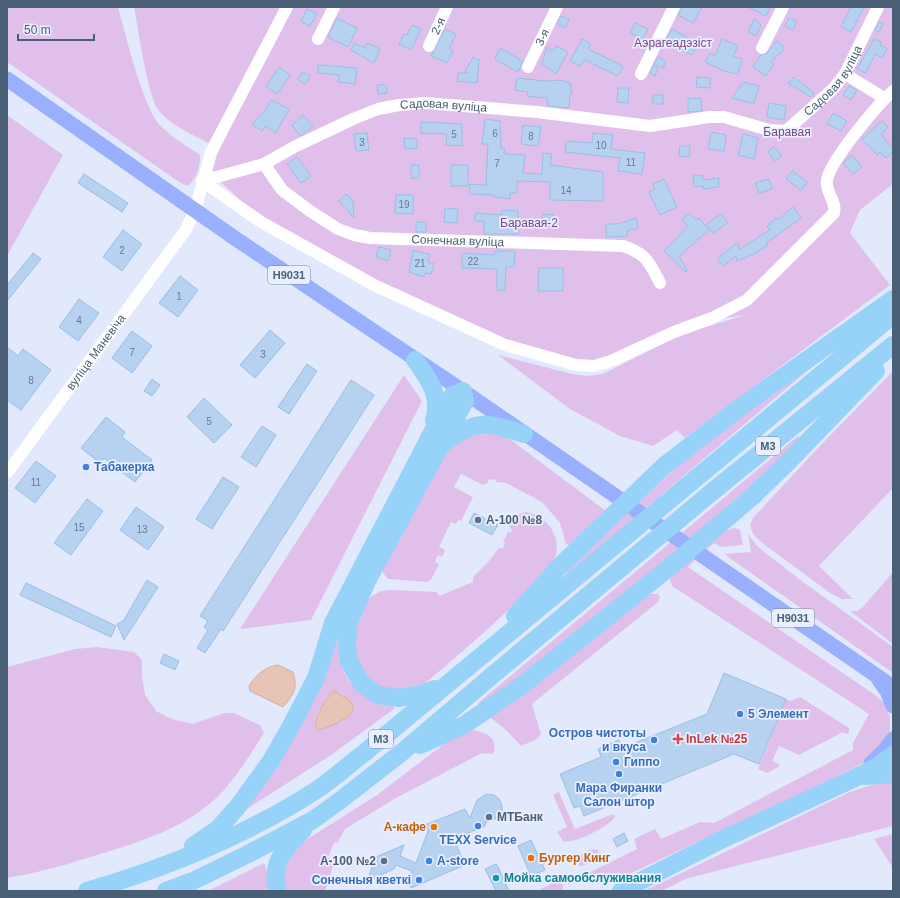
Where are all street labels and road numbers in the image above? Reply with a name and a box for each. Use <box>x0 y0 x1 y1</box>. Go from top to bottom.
street label: 2-я <box>428 15 448 37</box>
street label: 3-я <box>532 27 552 48</box>
street label: Садовая вуліца <box>801 43 865 119</box>
street label: Садовая вуліца <box>400 96 488 115</box>
street label: Сонечная вуліца <box>411 232 505 249</box>
road number: Н9031 <box>268 266 310 284</box>
street label: вуліца Маневіча <box>63 311 129 393</box>
road number: М3 <box>756 437 780 455</box>
road number: Н9031 <box>772 609 814 627</box>
road number: М3 <box>369 730 393 748</box>

